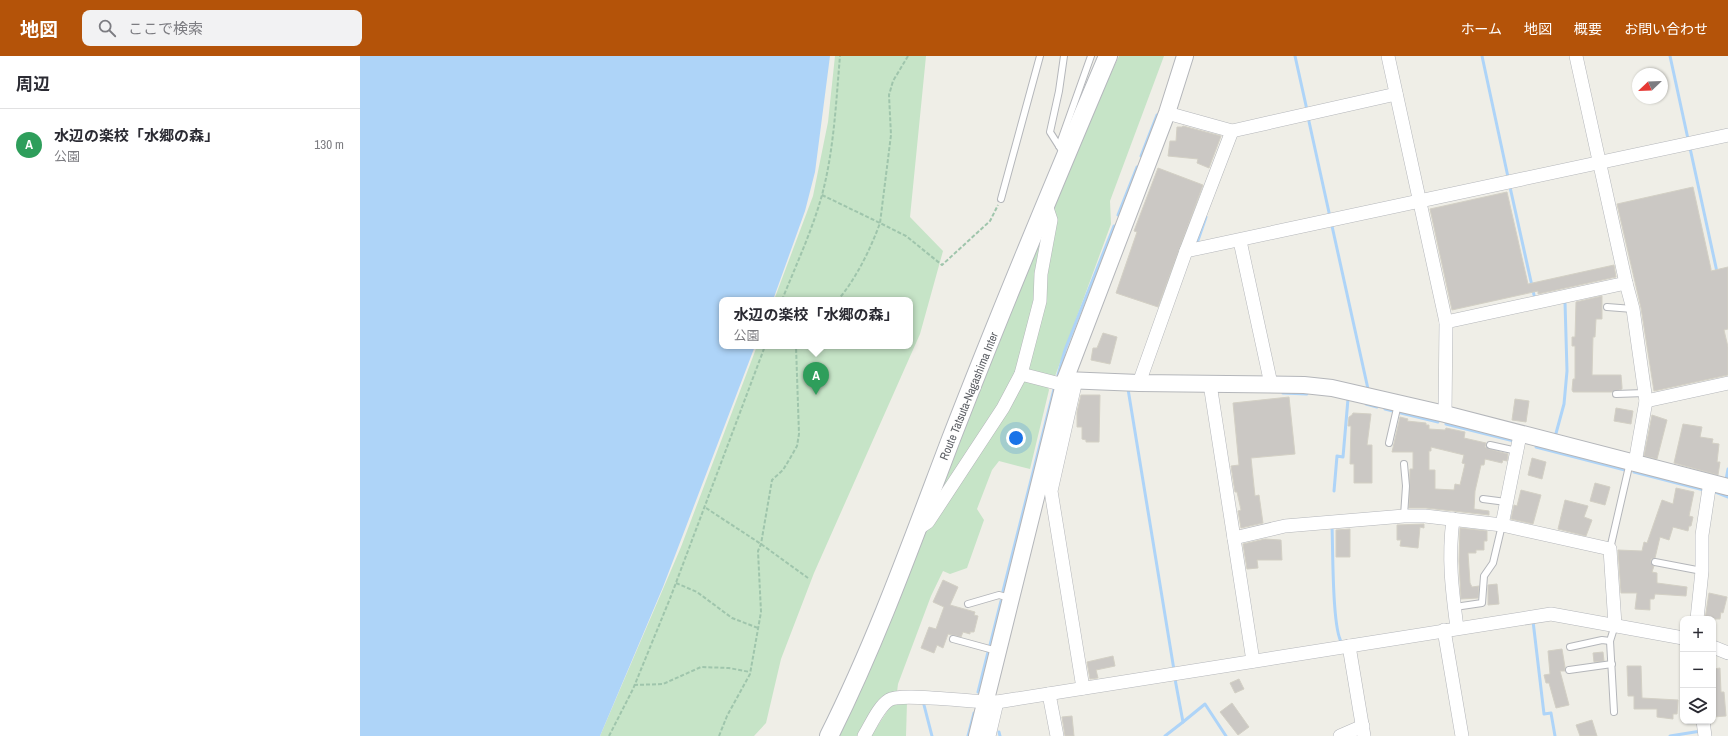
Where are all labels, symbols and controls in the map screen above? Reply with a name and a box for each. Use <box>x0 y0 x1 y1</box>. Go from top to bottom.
search box <box>82 10 362 46</box>
text: 地図 <box>20 16 58 42</box>
icon: search <box>96 17 118 39</box>
text: ここで検索 <box>128 18 203 39</box>
text: ホーム <box>1460 20 1502 38</box>
text: 地図 <box>1524 20 1552 38</box>
text: 概要 <box>1574 20 1602 38</box>
text: お問い合わせ <box>1624 20 1708 38</box>
north arrow <box>1632 68 1668 104</box>
text: 周辺 <box>16 72 50 95</box>
text: 水辺の楽校「水郷の森」 <box>54 125 219 146</box>
text: A <box>25 136 33 153</box>
text: 130 m <box>314 136 344 153</box>
text: 公園 <box>54 148 80 165</box>
popup <box>719 297 913 349</box>
text: 水辺の楽校「水郷の森」 <box>733 304 899 325</box>
text: 公園 <box>733 327 760 344</box>
street label: Route Tatsuta-Nagashima Inter <box>936 329 1002 462</box>
pin: A <box>803 362 829 395</box>
your location <box>1006 428 1026 448</box>
map controls <box>1680 616 1716 724</box>
button: + <box>1680 616 1716 652</box>
button: − <box>1680 652 1716 688</box>
button: layers <box>1680 688 1716 724</box>

